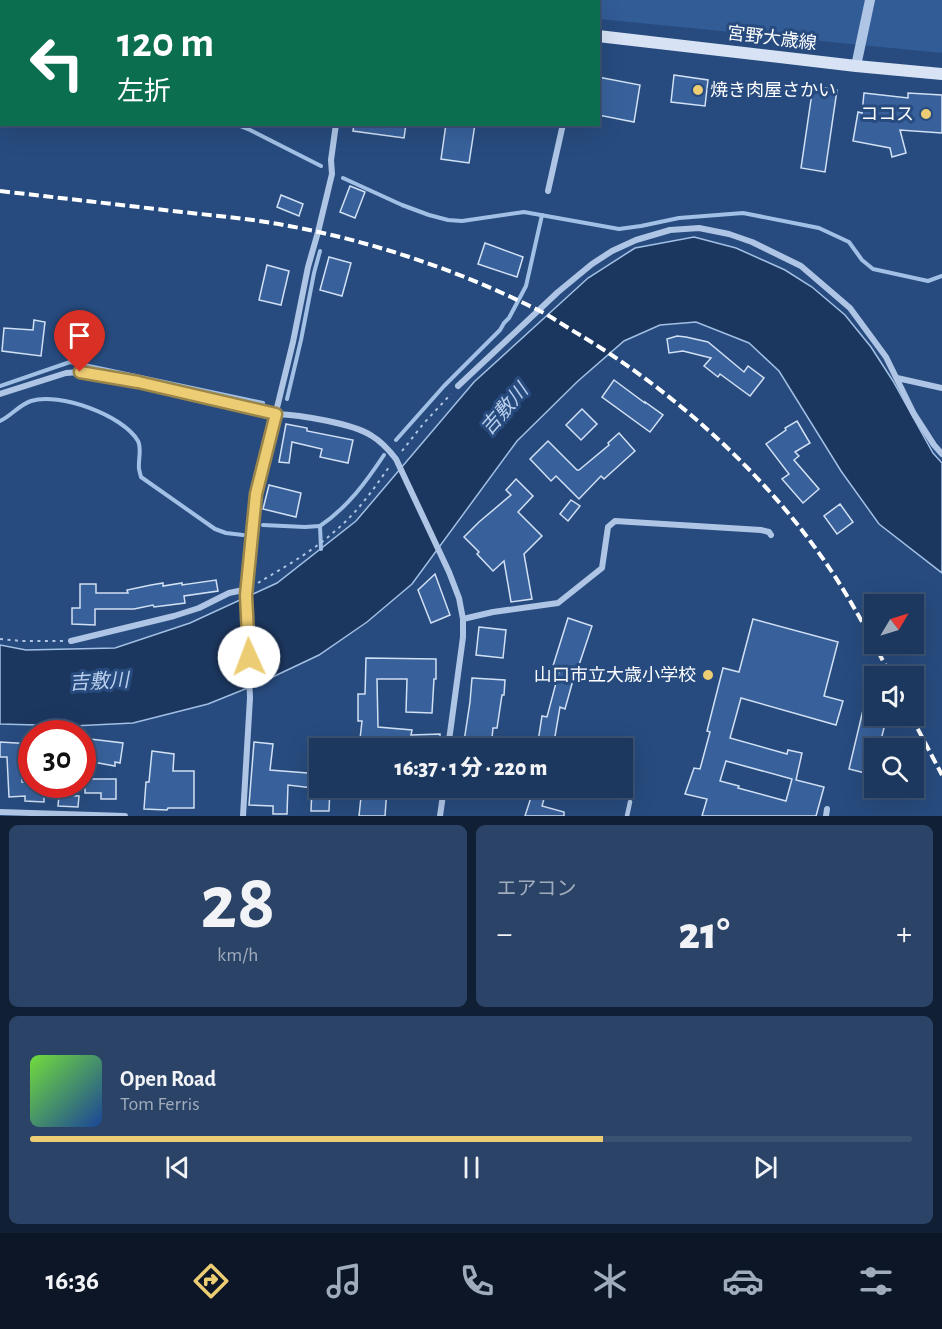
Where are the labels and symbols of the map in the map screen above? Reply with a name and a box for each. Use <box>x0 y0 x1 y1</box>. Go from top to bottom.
street label: 宮野大歳線 <box>726 23 818 53</box>
place label: 焼き肉屋さかい <box>710 81 836 100</box>
marker: 焼き肉屋さかい <box>691 83 705 97</box>
place label: ココス <box>860 106 914 124</box>
marker: ココス <box>919 107 933 121</box>
pin <box>54 310 105 372</box>
water label: 吉敷川 <box>477 378 533 439</box>
north arrow <box>864 594 924 654</box>
position arrow <box>217 625 281 689</box>
place label: 山口市立大歳小学校 <box>534 665 696 685</box>
marker: 山口市立大歳小学校 <box>701 668 715 682</box>
water label: 吉敷川 <box>69 669 132 694</box>
speed limit sign: 30 <box>18 720 96 798</box>

